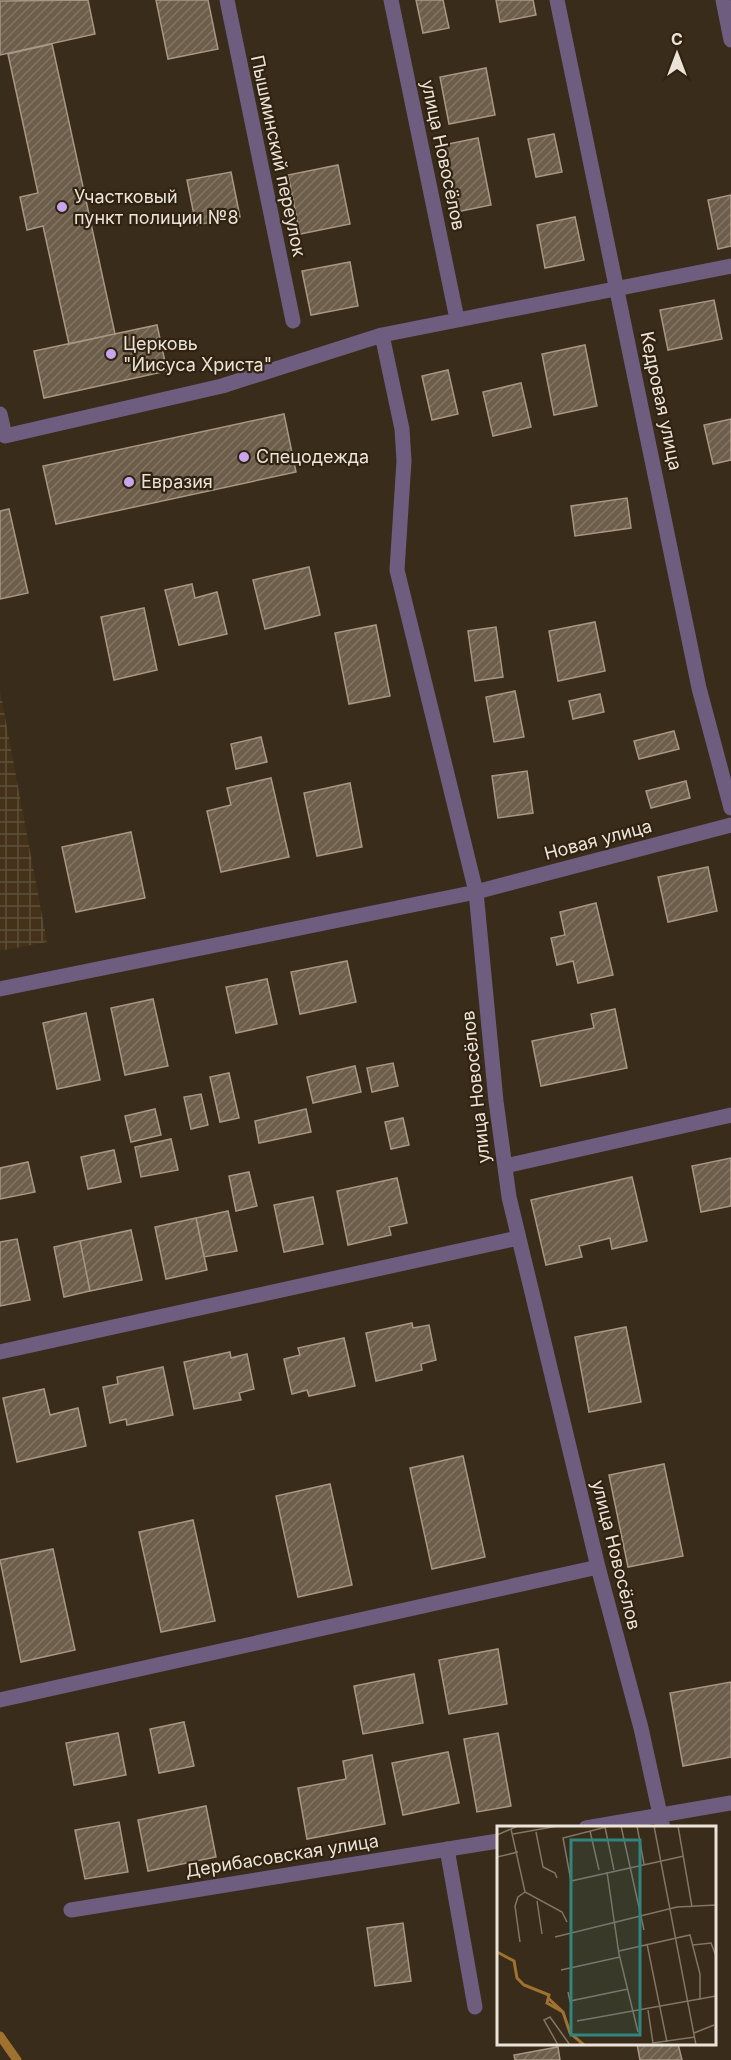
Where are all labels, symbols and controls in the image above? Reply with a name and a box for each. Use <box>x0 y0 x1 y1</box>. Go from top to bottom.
north arrow <box>647 24 707 84</box>
text: С <box>671 29 683 49</box>
street label: Пышминский переулок <box>247 53 310 259</box>
street label: улица Новосёлов <box>417 78 470 232</box>
place label: Участковый пункт полиции №8 <box>74 186 239 228</box>
marker: Участковый пункт полиции №8 <box>55 200 69 214</box>
street label: Кедровая улица <box>637 330 686 472</box>
place label: Церковь "Иисуса Христа" <box>123 333 272 375</box>
marker: Церковь "Иисуса Христа" <box>104 347 118 361</box>
place label: Спецодежда <box>256 446 369 467</box>
marker: Спецодежда <box>237 450 251 464</box>
place label: Евразия <box>141 471 213 492</box>
marker: Евразия <box>122 475 136 489</box>
street label: Новая улица <box>542 815 654 864</box>
street label: улица Новосёлов <box>457 1010 494 1164</box>
street label: улица Новосёлов <box>588 1478 645 1632</box>
inset map <box>497 1826 716 2045</box>
street label: Дерибасовская улица <box>184 1830 380 1881</box>

